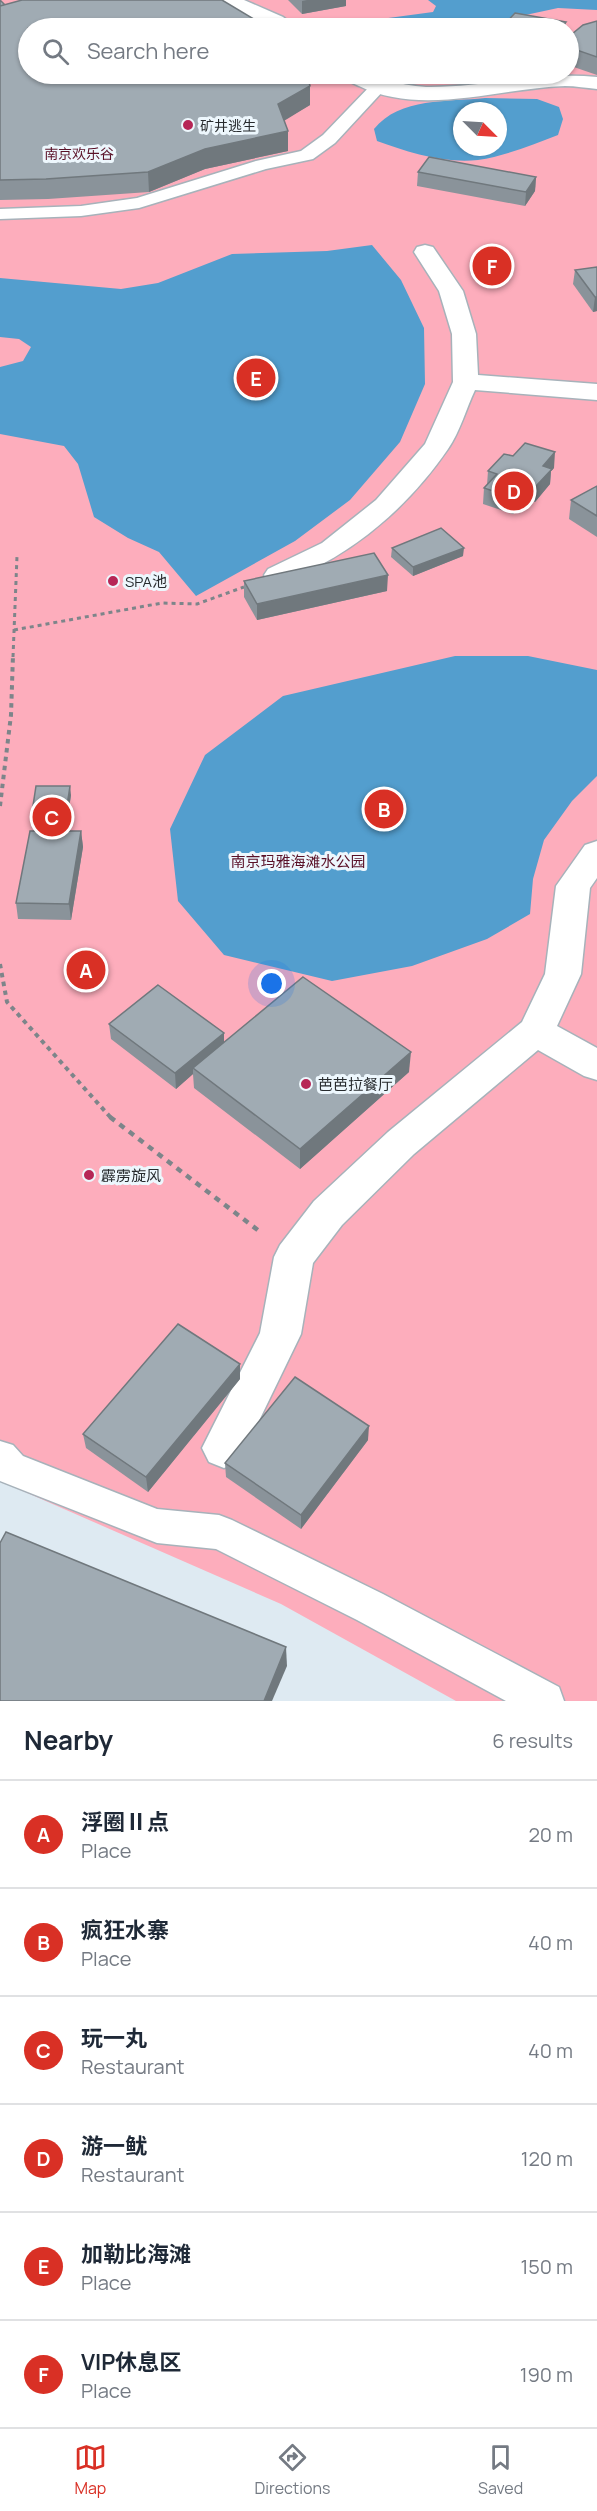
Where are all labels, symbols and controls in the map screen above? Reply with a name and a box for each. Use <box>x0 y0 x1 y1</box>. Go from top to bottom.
search box <box>18 18 579 84</box>
icon: search <box>39 35 72 68</box>
text: Search here <box>87 36 209 66</box>
north arrow <box>453 102 507 156</box>
place label: 矿井逃生 <box>200 116 256 135</box>
marker: 矿井逃生 <box>181 118 195 132</box>
park label: 南京欢乐谷 <box>44 144 114 163</box>
pin: F <box>472 244 512 288</box>
pin: E <box>236 356 276 400</box>
pin: D <box>494 468 534 514</box>
place label: SPA池 <box>125 571 167 592</box>
marker: SPA池 <box>106 574 120 588</box>
pin: B <box>364 786 404 832</box>
pin: C <box>32 794 72 840</box>
park label: 南京玛雅海滩水公园 <box>230 851 366 872</box>
pin: A <box>66 948 106 992</box>
your location <box>257 969 286 998</box>
place label: 芭芭拉餐厅 <box>318 1074 393 1095</box>
marker: 芭芭拉餐厅 <box>299 1077 313 1091</box>
place label: 霹雳旋风 <box>101 1165 161 1186</box>
marker: 霹雳旋风 <box>82 1168 96 1182</box>
text: Nearby <box>24 1722 113 1758</box>
text: 6 results <box>492 1727 573 1754</box>
text: 浮圈Ⅱ点 <box>81 1807 169 1837</box>
text: A <box>37 1821 50 1848</box>
text: 20 m <box>528 1821 573 1848</box>
text: Place <box>81 1837 131 1864</box>
text: 疯狂水寨 <box>81 1915 169 1945</box>
text: B <box>37 1929 50 1956</box>
text: 40 m <box>528 1929 573 1956</box>
text: Place <box>81 1945 131 1972</box>
text: 玩一丸 <box>81 2023 147 2053</box>
text: C <box>36 2037 51 2064</box>
text: 40 m <box>528 2037 573 2064</box>
text: Restaurant <box>81 2053 185 2080</box>
text: 游一鱿 <box>81 2131 147 2161</box>
text: D <box>36 2145 51 2172</box>
text: 120 m <box>521 2145 573 2172</box>
text: Restaurant <box>81 2161 185 2188</box>
text: 加勒比海滩 <box>81 2239 191 2269</box>
text: E <box>38 2253 49 2280</box>
text: 150 m <box>520 2253 573 2280</box>
text: Place <box>81 2269 131 2296</box>
text: VIP休息区 <box>81 2347 181 2377</box>
text: F <box>38 2361 49 2388</box>
text: 190 m <box>520 2361 573 2388</box>
text: Place <box>81 2377 131 2404</box>
tab: Map <box>74 2441 107 2499</box>
tab: Directions <box>255 2441 330 2499</box>
tab: Saved <box>478 2441 523 2499</box>

